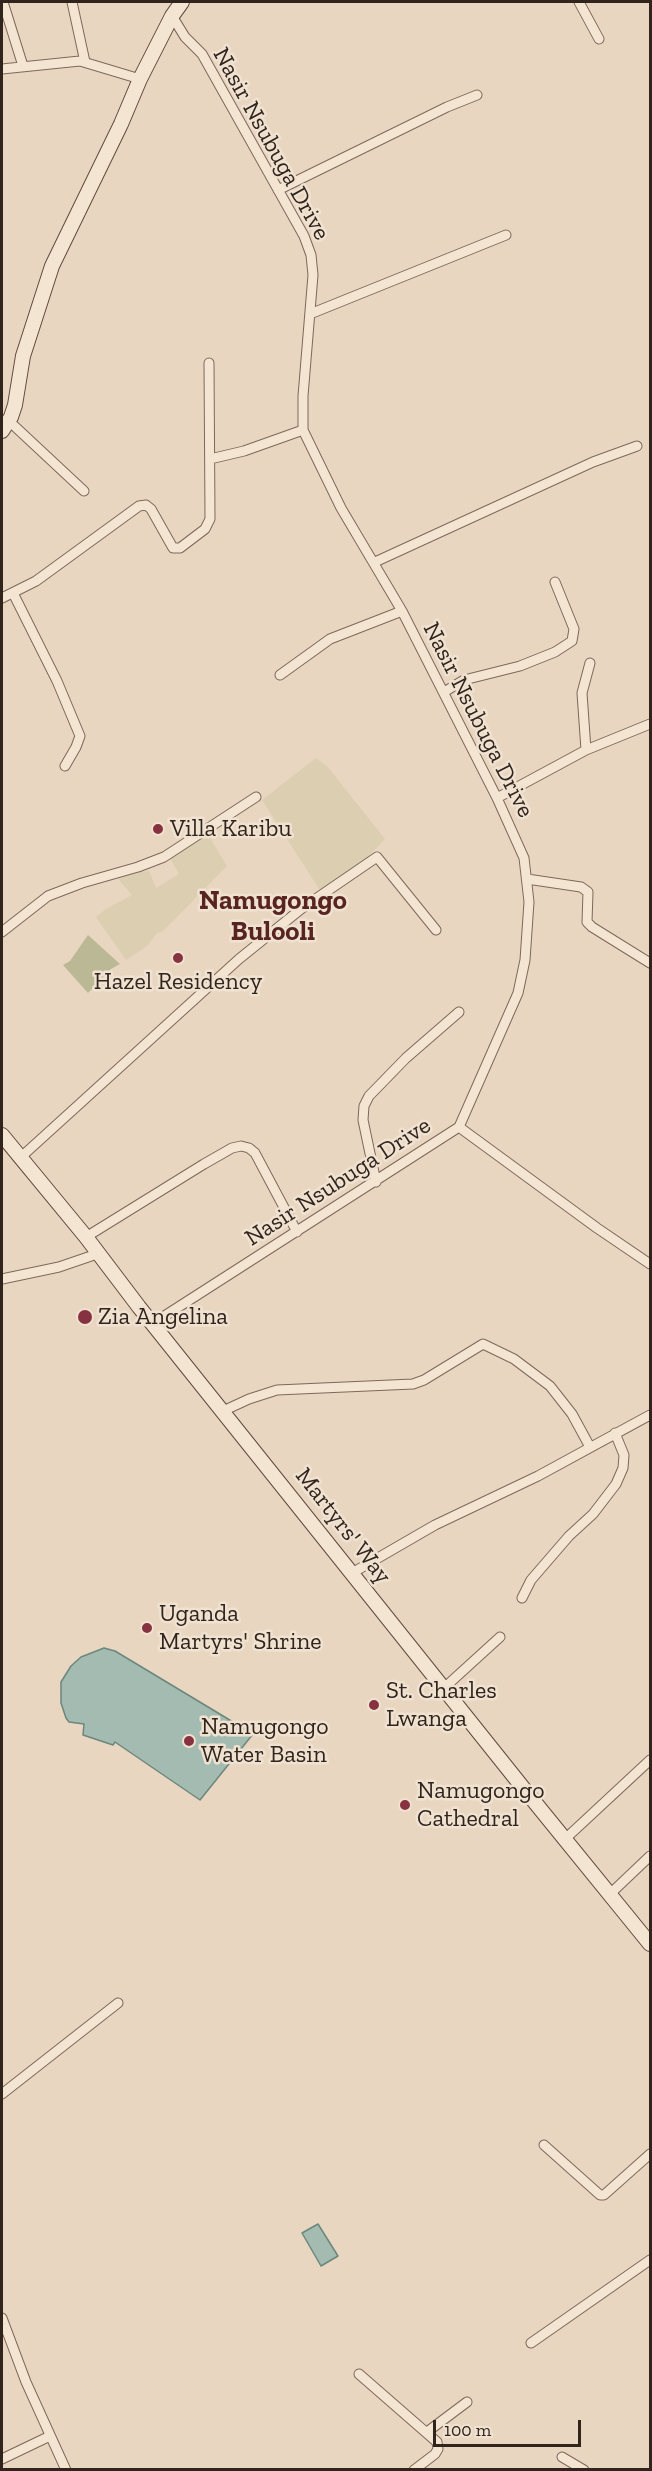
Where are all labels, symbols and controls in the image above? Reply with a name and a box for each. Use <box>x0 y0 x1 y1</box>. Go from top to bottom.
street label: Nasir Nsubuga Drive <box>206 43 336 245</box>
street label: Nasir Nsubuga Drive <box>416 617 540 823</box>
place label: Villa Karibu <box>170 815 292 843</box>
marker: Villa Karibu <box>151 822 165 836</box>
district label: Namugongo Bulooli <box>199 885 347 948</box>
marker: Hazel Residency <box>171 951 185 965</box>
place label: Hazel Residency <box>94 968 262 996</box>
street label: Nasir Nsubuga Drive <box>240 1111 436 1253</box>
place label: Zia Angelina <box>98 1303 228 1331</box>
marker: Zia Angelina <box>76 1308 94 1326</box>
street label: Martyrs' Way <box>289 1462 397 1590</box>
place label: Uganda Martyrs' Shrine <box>159 1600 321 1656</box>
marker: Uganda Martyrs' Shrine <box>140 1621 154 1635</box>
place label: St. Charles Lwanga <box>386 1677 497 1733</box>
marker: St. Charles Lwanga <box>367 1698 381 1712</box>
place label: Namugongo Water Basin <box>201 1713 329 1769</box>
marker: Namugongo Water Basin <box>182 1734 196 1748</box>
place label: Namugongo Cathedral <box>417 1777 545 1833</box>
marker: Namugongo Cathedral <box>398 1798 412 1812</box>
scale bar <box>436 2408 584 2446</box>
text: 100 m <box>444 2419 491 2441</box>

